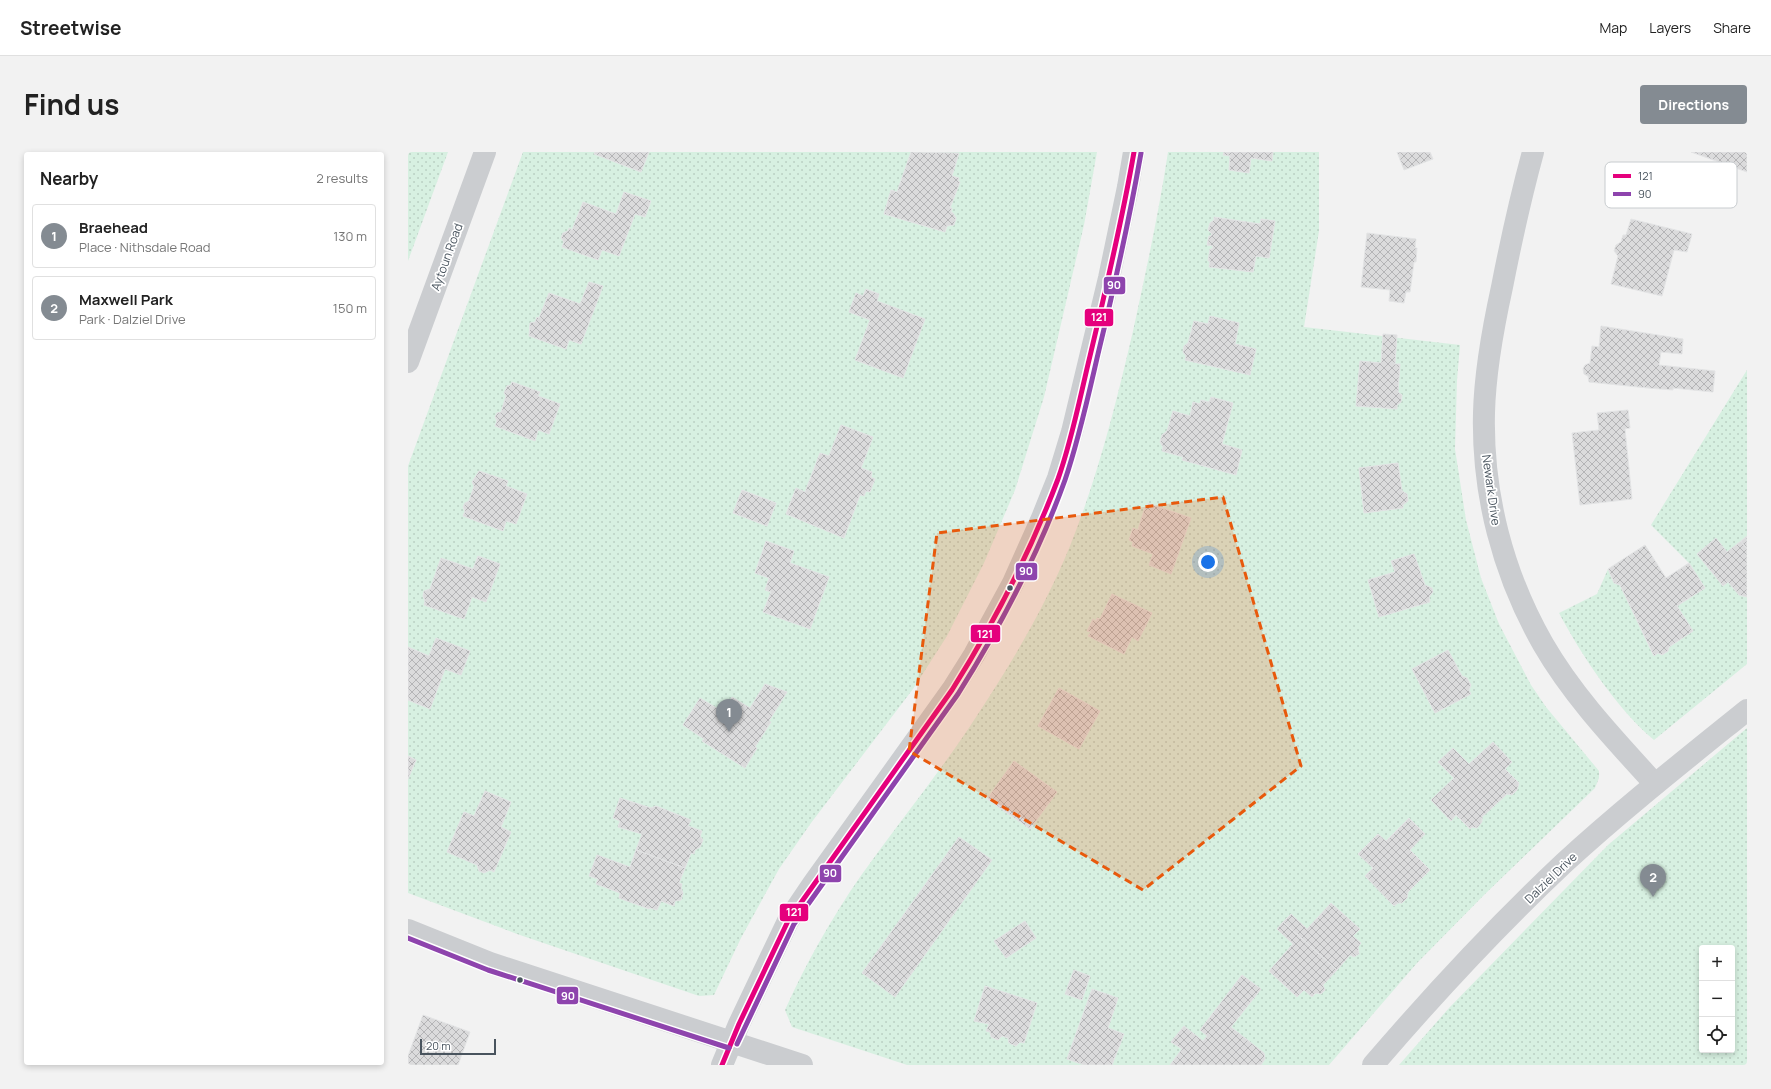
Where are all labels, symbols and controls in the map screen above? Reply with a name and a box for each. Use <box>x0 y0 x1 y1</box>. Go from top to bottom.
text: Streetwise <box>20 15 122 41</box>
text: Map <box>1599 18 1627 37</box>
text: Layers <box>1649 18 1691 37</box>
text: Share <box>1713 18 1751 37</box>
text: Find us <box>24 85 119 123</box>
button: Directions <box>1640 85 1747 124</box>
legend <box>1605 162 1737 208</box>
text: Nearby <box>40 167 98 190</box>
text: 121 <box>1638 168 1653 183</box>
text: 2 results <box>316 169 368 187</box>
text: 90 <box>1638 186 1652 201</box>
text: Braehead <box>79 217 148 238</box>
street label: Aytoun Road <box>426 221 467 293</box>
text: 1 <box>51 227 57 245</box>
text: 130 m <box>333 227 367 245</box>
text: Place · Nithsdale Road <box>79 238 211 256</box>
line badge: 90 <box>1103 276 1126 295</box>
text: 90 <box>1107 277 1121 292</box>
text: Maxwell Park <box>79 289 173 310</box>
text: 2 <box>50 299 58 317</box>
text: 150 m <box>333 299 367 317</box>
line badge: 121 <box>1084 308 1114 327</box>
text: 121 <box>1091 309 1107 324</box>
text: Park · Dalziel Drive <box>79 310 186 328</box>
street label: Newark Drive <box>1478 453 1505 526</box>
your location <box>1198 552 1218 572</box>
line badge: 90 <box>1015 562 1038 581</box>
text: 90 <box>1019 563 1033 578</box>
unlabelled marker <box>1005 583 1015 593</box>
line badge: 121 <box>970 624 1001 643</box>
text: 121 <box>977 626 993 641</box>
pin: 1 <box>716 699 742 732</box>
street label: Dalziel Drive <box>1521 848 1581 907</box>
line badge: 90 <box>819 864 842 883</box>
pin: 2 <box>1640 864 1666 897</box>
text: 90 <box>823 865 837 880</box>
line badge: 121 <box>779 903 809 922</box>
text: 121 <box>786 904 802 919</box>
map controls <box>1699 945 1735 1053</box>
button: + <box>1699 945 1735 981</box>
unlabelled marker <box>515 975 525 985</box>
button: − <box>1699 981 1735 1017</box>
line badge: 90 <box>556 986 579 1005</box>
text: 90 <box>561 988 575 1003</box>
button: locate <box>1699 1017 1735 1053</box>
scale bar <box>420 1037 496 1056</box>
text: 20 m <box>426 1038 451 1053</box>

